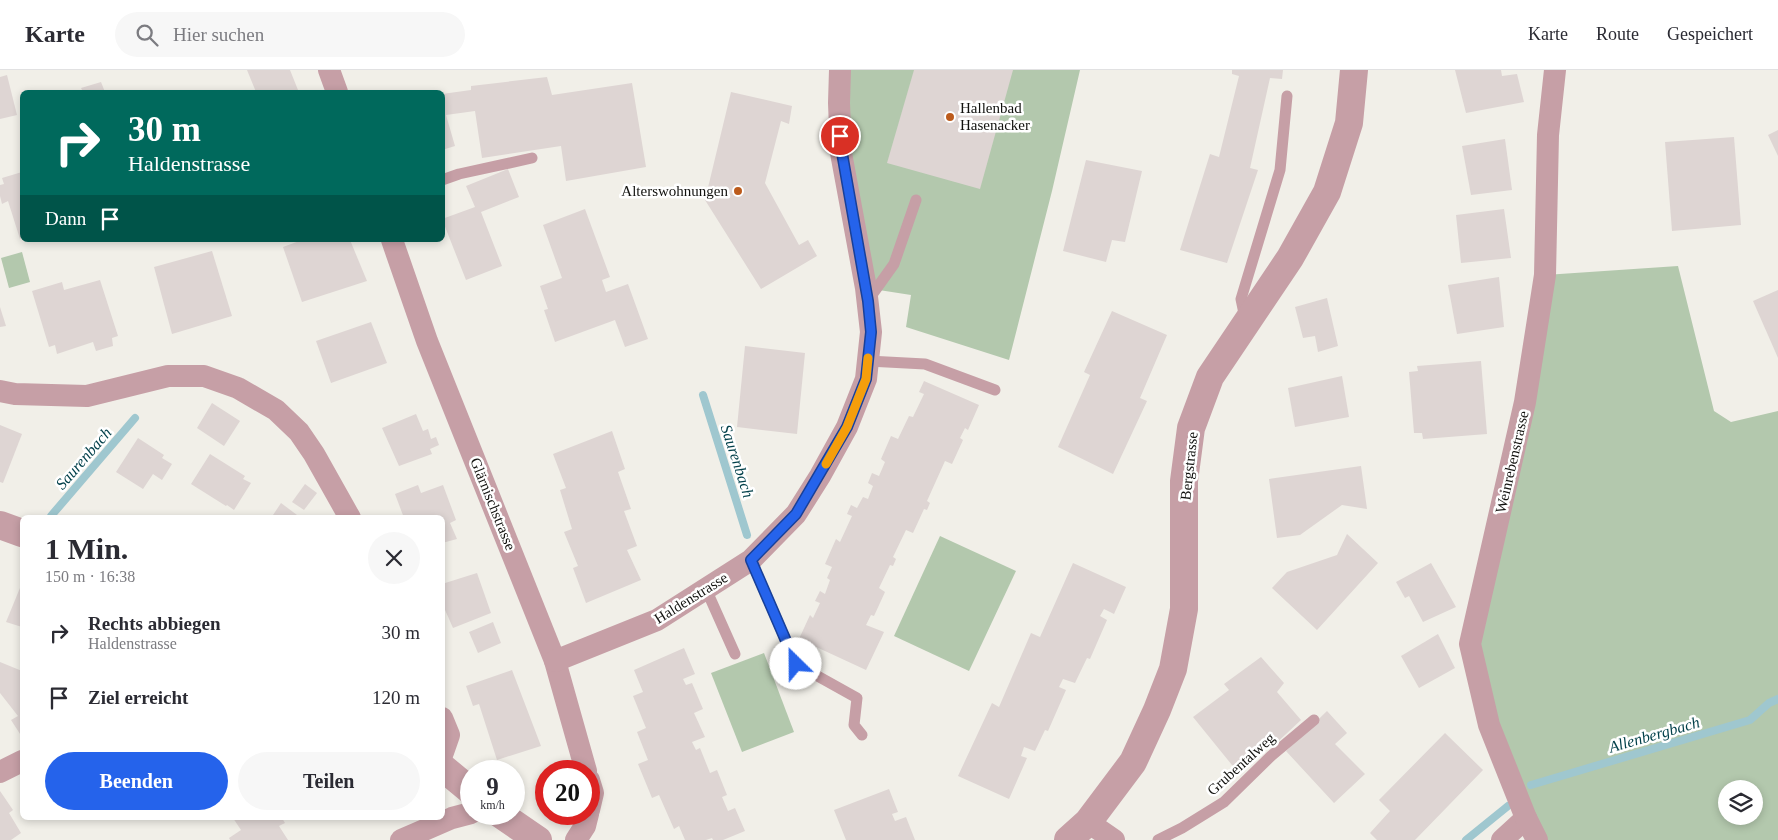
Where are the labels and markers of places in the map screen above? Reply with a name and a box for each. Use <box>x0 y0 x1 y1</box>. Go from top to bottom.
place label: Hallenbad Hasenacker <box>960 100 1030 133</box>
marker: Hallenbad Hasenacker <box>944 111 956 123</box>
pin <box>819 115 861 157</box>
place label: Alterswohnungen <box>621 183 728 199</box>
marker: Alterswohnungen <box>732 185 744 197</box>

